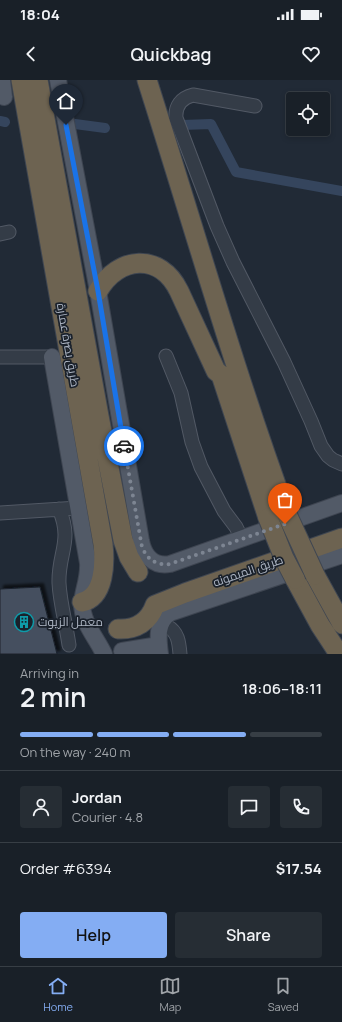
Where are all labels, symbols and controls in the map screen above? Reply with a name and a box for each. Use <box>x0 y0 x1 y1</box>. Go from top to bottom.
text: 18:04 <box>20 4 60 25</box>
text: Quickbag <box>131 42 211 66</box>
icon: back <box>20 43 42 65</box>
icon: heart <box>300 43 322 65</box>
pin <box>49 84 83 125</box>
icon: home <box>55 90 77 112</box>
map controls <box>286 92 330 136</box>
button: locate <box>286 92 330 136</box>
street label: طريق بصرة عمارة <box>53 302 84 388</box>
courier <box>104 426 144 466</box>
icon: car <box>113 435 135 457</box>
pin <box>268 483 302 524</box>
icon: bag <box>274 489 296 511</box>
street label: طريق الميمونه <box>210 551 285 590</box>
building icon: معمل الزيوت <box>13 611 35 633</box>
place label: معمل الزيوت <box>38 613 103 630</box>
text: Arriving in <box>20 664 79 682</box>
text: 18:06–18:11 <box>242 678 322 699</box>
text: 2 min <box>20 679 86 715</box>
text: On the way · 240 m <box>20 743 131 761</box>
button: person <box>20 786 62 828</box>
button: chat <box>228 786 270 828</box>
button: phone <box>280 786 322 828</box>
text: Jordan <box>72 787 122 808</box>
text: Courier · 4.8 <box>72 808 143 826</box>
text: Order #6394 <box>20 858 112 879</box>
text: $17.54 <box>276 858 322 879</box>
button: Help <box>20 912 167 958</box>
button: Share <box>175 912 322 958</box>
tab: Home <box>43 975 73 1014</box>
tab: Map <box>159 975 181 1014</box>
tab: Saved <box>268 975 299 1014</box>

